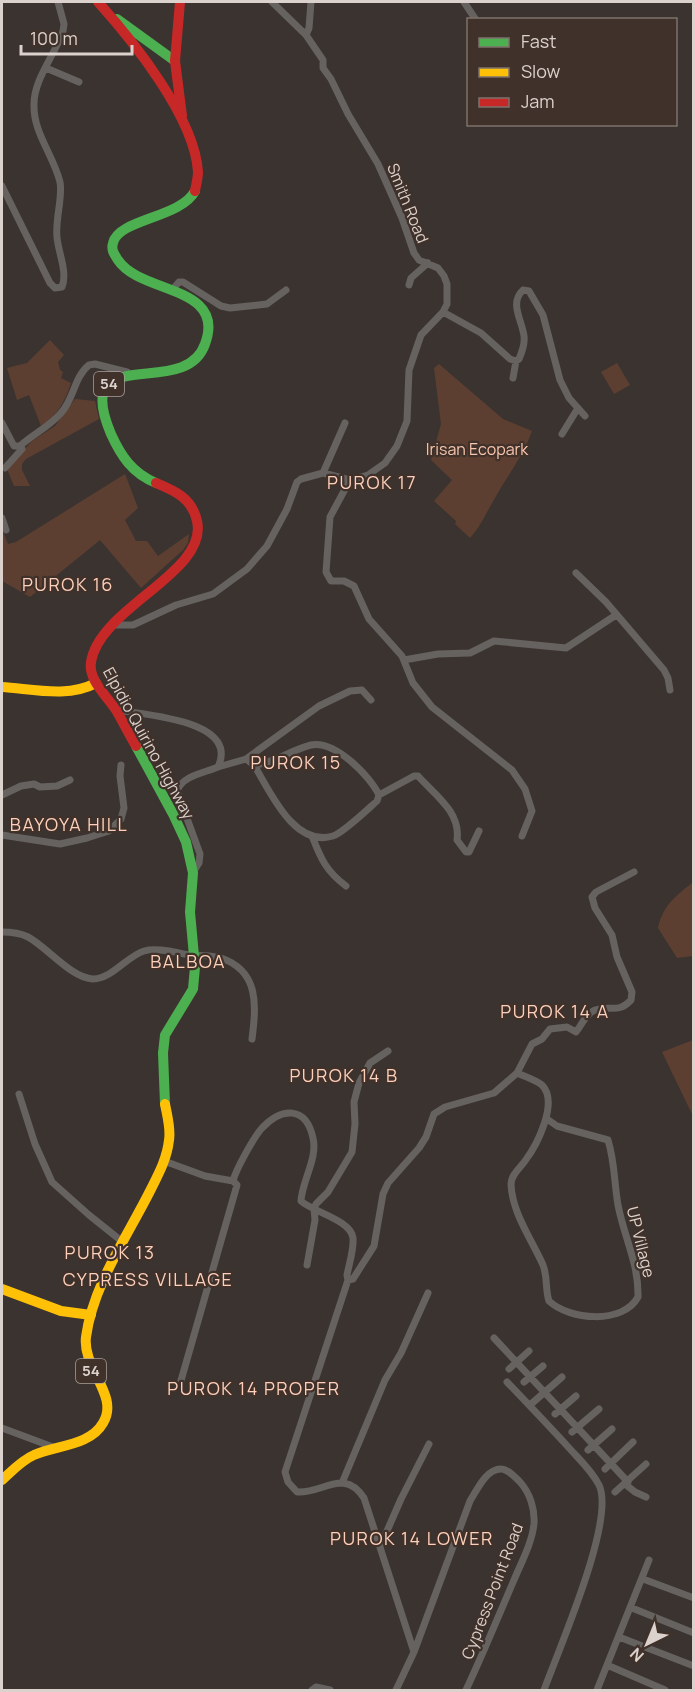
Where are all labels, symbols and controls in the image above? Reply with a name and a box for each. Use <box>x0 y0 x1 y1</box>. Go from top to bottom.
scale bar <box>21 18 132 56</box>
legend <box>467 18 677 126</box>
text: 100 m <box>30 26 78 50</box>
text: Fast <box>521 29 556 53</box>
text: Slow <box>521 59 561 83</box>
text: Jam <box>521 89 555 113</box>
street label: Smith Road <box>382 160 434 246</box>
road number: 54 <box>94 372 124 396</box>
park label: Irisan Ecopark <box>426 438 529 460</box>
district label: PUROK 17 <box>327 470 417 494</box>
district label: PUROK 16 <box>22 572 114 596</box>
street label: Elpidio Quirino Highway <box>98 663 200 823</box>
district label: PUROK 15 <box>250 750 342 774</box>
district label: BAYOYA HILL <box>10 812 128 836</box>
district label: BALBOA <box>150 949 226 973</box>
district label: PUROK 14 A <box>500 999 610 1023</box>
district label: PUROK 14 B <box>289 1063 399 1087</box>
street label: UP Village <box>622 1204 660 1280</box>
district label: PUROK 13 <box>65 1240 155 1264</box>
district label: CYPRESS VILLAGE <box>63 1267 233 1291</box>
road number: 54 <box>76 1359 106 1383</box>
district label: PUROK 14 PROPER <box>167 1376 341 1400</box>
street label: Cypress Point Road <box>456 1520 528 1662</box>
district label: PUROK 14 LOWER <box>330 1526 494 1550</box>
north arrow <box>617 1614 677 1674</box>
text: N <box>625 1643 648 1667</box>

